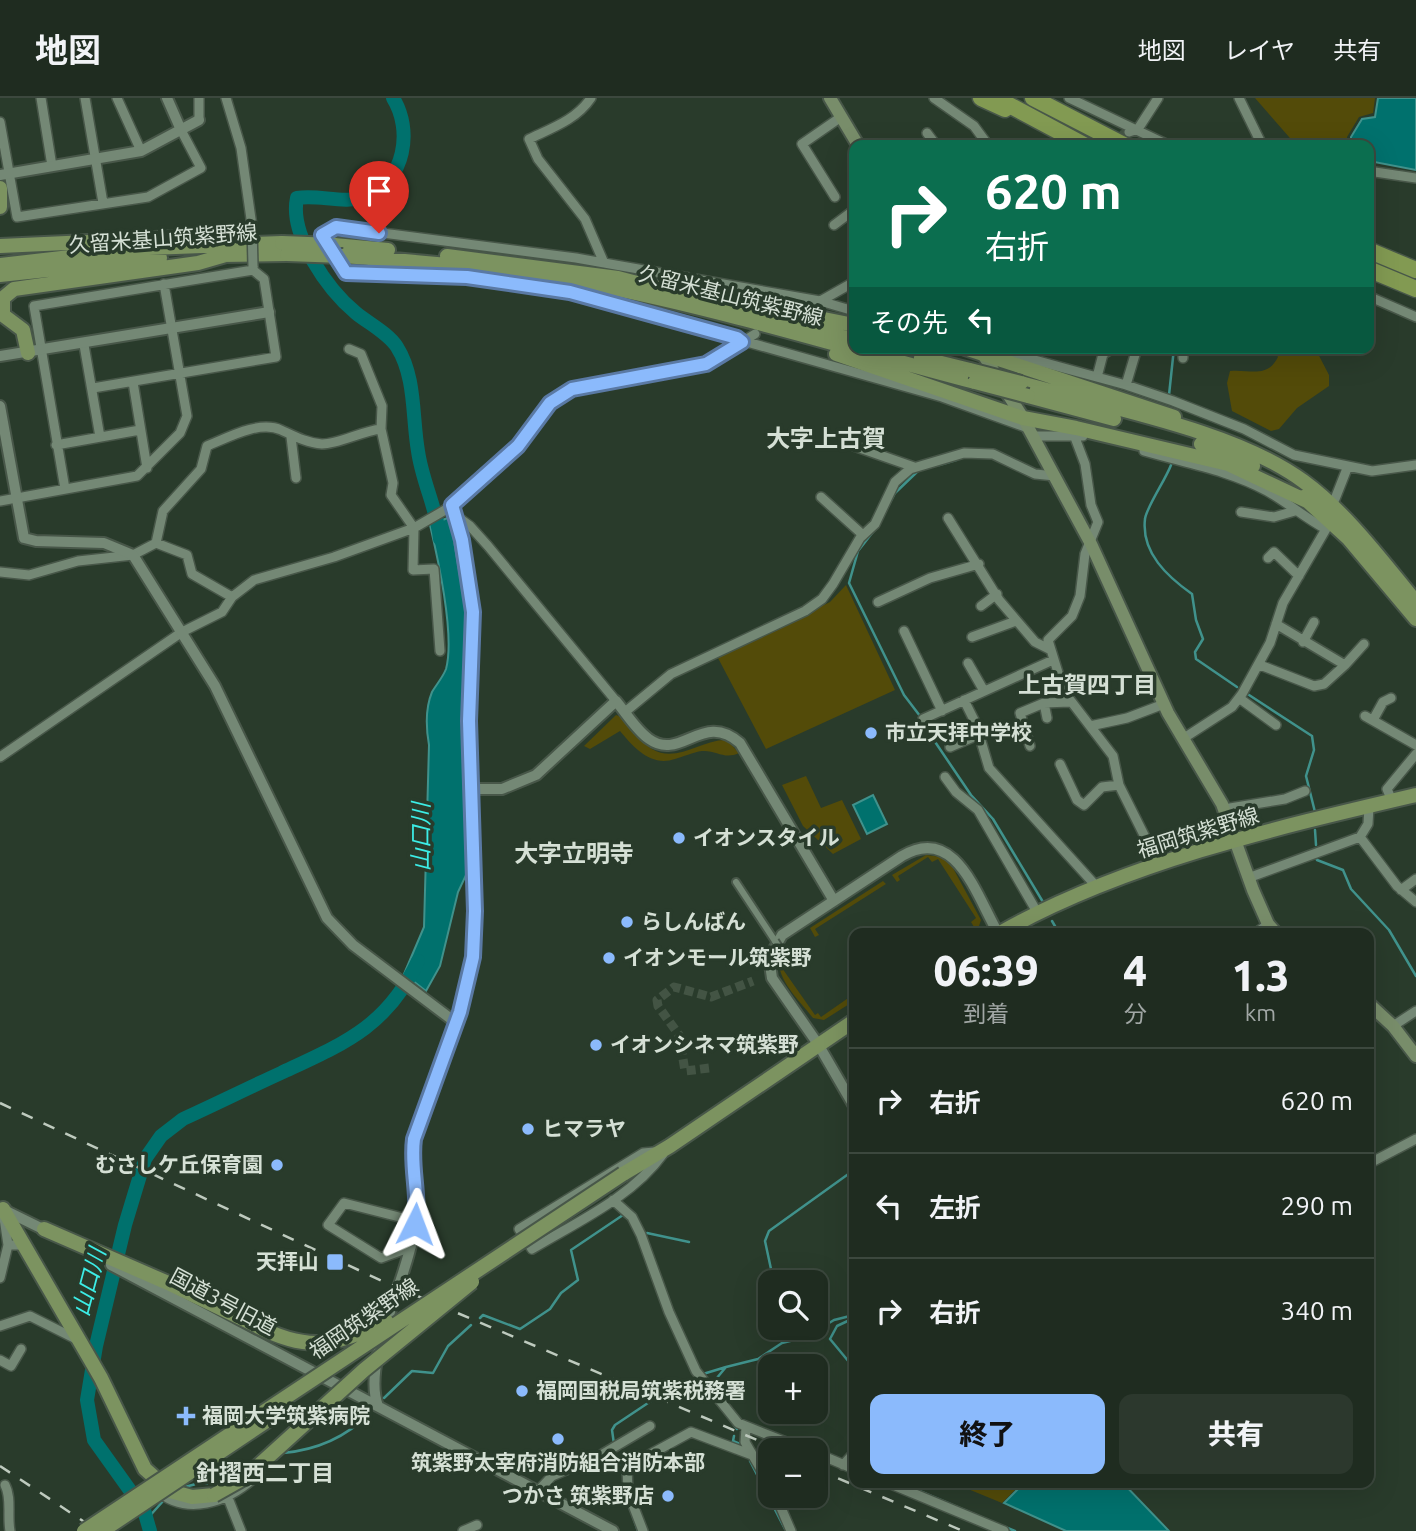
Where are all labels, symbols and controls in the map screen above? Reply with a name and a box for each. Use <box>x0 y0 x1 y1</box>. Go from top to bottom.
text: 地図 <box>35 31 101 68</box>
text: 地図 <box>1138 37 1186 64</box>
text: レイヤ <box>1224 37 1295 64</box>
text: 共有 <box>1333 37 1381 64</box>
pin <box>349 161 409 233</box>
text: 620 m <box>985 163 1122 218</box>
icon: right <box>870 168 961 259</box>
icon: arrive <box>360 172 398 210</box>
street label: 久留米基山筑紫野線 <box>68 219 258 257</box>
text: 右折 <box>985 228 1049 264</box>
street label: 久留米基山筑紫野線 <box>637 261 826 330</box>
icon: left <box>962 301 1000 339</box>
text: その先 <box>870 308 948 337</box>
district label: 大字上古賀 <box>766 425 886 452</box>
district label: 上古賀四丁目 <box>1018 672 1156 697</box>
place label: 市立天拝中学校 <box>885 720 1032 744</box>
marker: 市立天拝中学校 <box>863 725 879 741</box>
water label: 山口川 <box>408 800 433 872</box>
street label: 福岡筑紫野線 <box>1134 802 1261 862</box>
place label: イオンスタイル <box>693 825 840 849</box>
marker: イオンスタイル <box>671 830 687 846</box>
district label: 大字立明寺 <box>514 840 634 867</box>
place label: らしんばん <box>641 909 746 933</box>
marker: らしんばん <box>619 914 635 930</box>
place label: イオンモール筑紫野 <box>623 945 812 969</box>
text: 06:39 <box>934 947 1039 994</box>
text: 4 <box>1123 947 1147 994</box>
marker: イオンモール筑紫野 <box>601 950 617 966</box>
text: 1.3 <box>1232 952 1289 999</box>
text: km <box>1245 1000 1276 1025</box>
text: 到着 <box>963 1001 1009 1026</box>
text: 分 <box>1124 1001 1147 1026</box>
place label: イオンシネマ筑紫野 <box>610 1032 799 1056</box>
marker: イオンシネマ筑紫野 <box>588 1037 604 1053</box>
icon: right <box>870 1082 908 1120</box>
text: 620 m <box>1281 1086 1353 1115</box>
text: 右折 <box>929 1088 981 1117</box>
place label: ヒマラヤ <box>542 1116 626 1140</box>
marker: ヒマラヤ <box>520 1121 536 1137</box>
place label: むさしケ丘保育園 <box>95 1152 263 1176</box>
marker: むさしケ丘保育園 <box>269 1157 285 1173</box>
position arrow <box>378 1187 452 1261</box>
icon: left <box>870 1187 908 1225</box>
text: 290 m <box>1281 1191 1353 1220</box>
text: 左折 <box>929 1193 981 1222</box>
water label: 山口川 <box>68 1242 110 1318</box>
place label: 天拝山 <box>256 1249 319 1273</box>
marker: 天拝山 <box>325 1252 345 1272</box>
street label: 国道3号旧道 <box>166 1263 281 1339</box>
map controls <box>758 1270 828 1508</box>
button: search <box>758 1270 828 1340</box>
street label: 福岡筑紫野線 <box>305 1273 422 1363</box>
icon: right <box>870 1292 908 1330</box>
text: 340 m <box>1281 1296 1353 1325</box>
text: 右折 <box>929 1298 981 1327</box>
button: + <box>758 1354 828 1424</box>
place label: 福岡国税局筑紫税務署 <box>536 1378 746 1402</box>
marker: 福岡国税局筑紫税務署 <box>514 1383 530 1399</box>
button: 終了 <box>870 1394 1105 1474</box>
button: 共有 <box>1119 1394 1353 1474</box>
place label: 福岡大学筑紫病院 <box>202 1403 370 1427</box>
marker: 福岡大学筑紫病院 <box>176 1406 196 1426</box>
marker: 筑紫野太宰府消防組合消防本部 <box>550 1431 566 1447</box>
button: − <box>758 1438 828 1508</box>
place label: 筑紫野太宰府消防組合消防本部 <box>411 1450 705 1474</box>
district label: 針摺西二丁目 <box>196 1460 334 1485</box>
place label: つかさ 筑紫野店 <box>502 1483 654 1507</box>
marker: つかさ 筑紫野店 <box>660 1488 676 1504</box>

